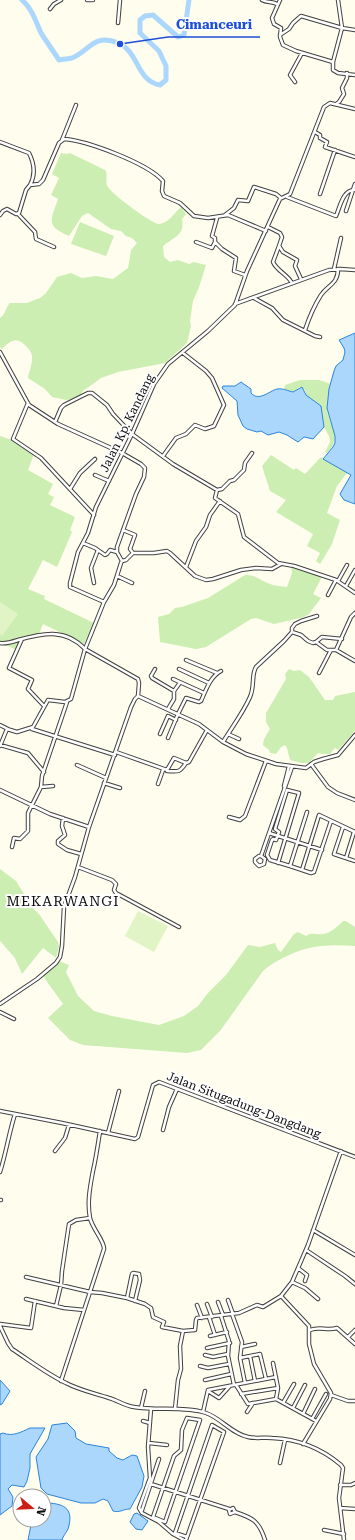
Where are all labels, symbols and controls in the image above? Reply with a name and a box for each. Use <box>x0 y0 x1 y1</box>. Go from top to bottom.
callout: Cimanceuri <box>168 12 260 37</box>
text: Cimanceuri <box>176 17 253 32</box>
street label: Jalan Kp. Kandang <box>97 371 157 474</box>
district label: MEKARWANGI <box>7 893 119 909</box>
street label: Jalan Situgadung-Dangdang <box>165 1069 323 1141</box>
north arrow <box>12 1488 52 1528</box>
text: N <box>33 1505 49 1518</box>

